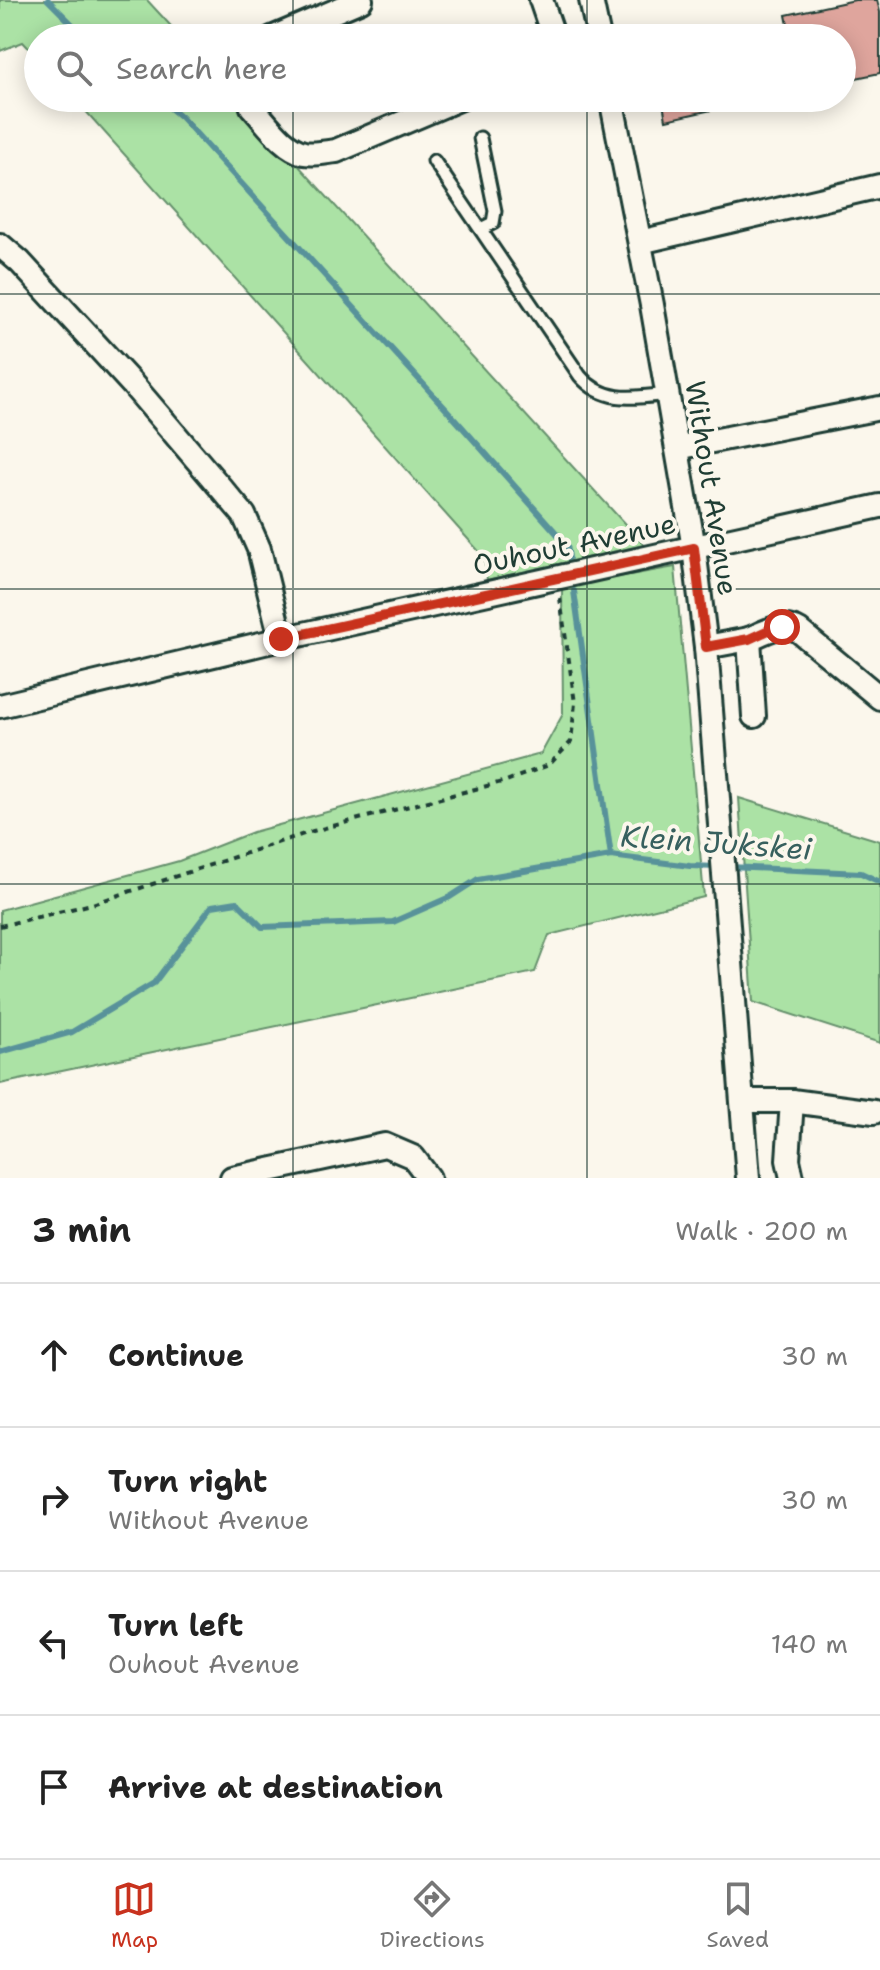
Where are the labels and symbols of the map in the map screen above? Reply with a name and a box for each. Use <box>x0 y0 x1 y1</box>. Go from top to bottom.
street label: Without Avenue <box>676 378 748 598</box>
street label: Ouhout Avenue <box>469 504 679 584</box>
route start <box>764 609 800 645</box>
route end <box>263 621 299 657</box>
water label: Klein Jukskei <box>619 815 814 870</box>

